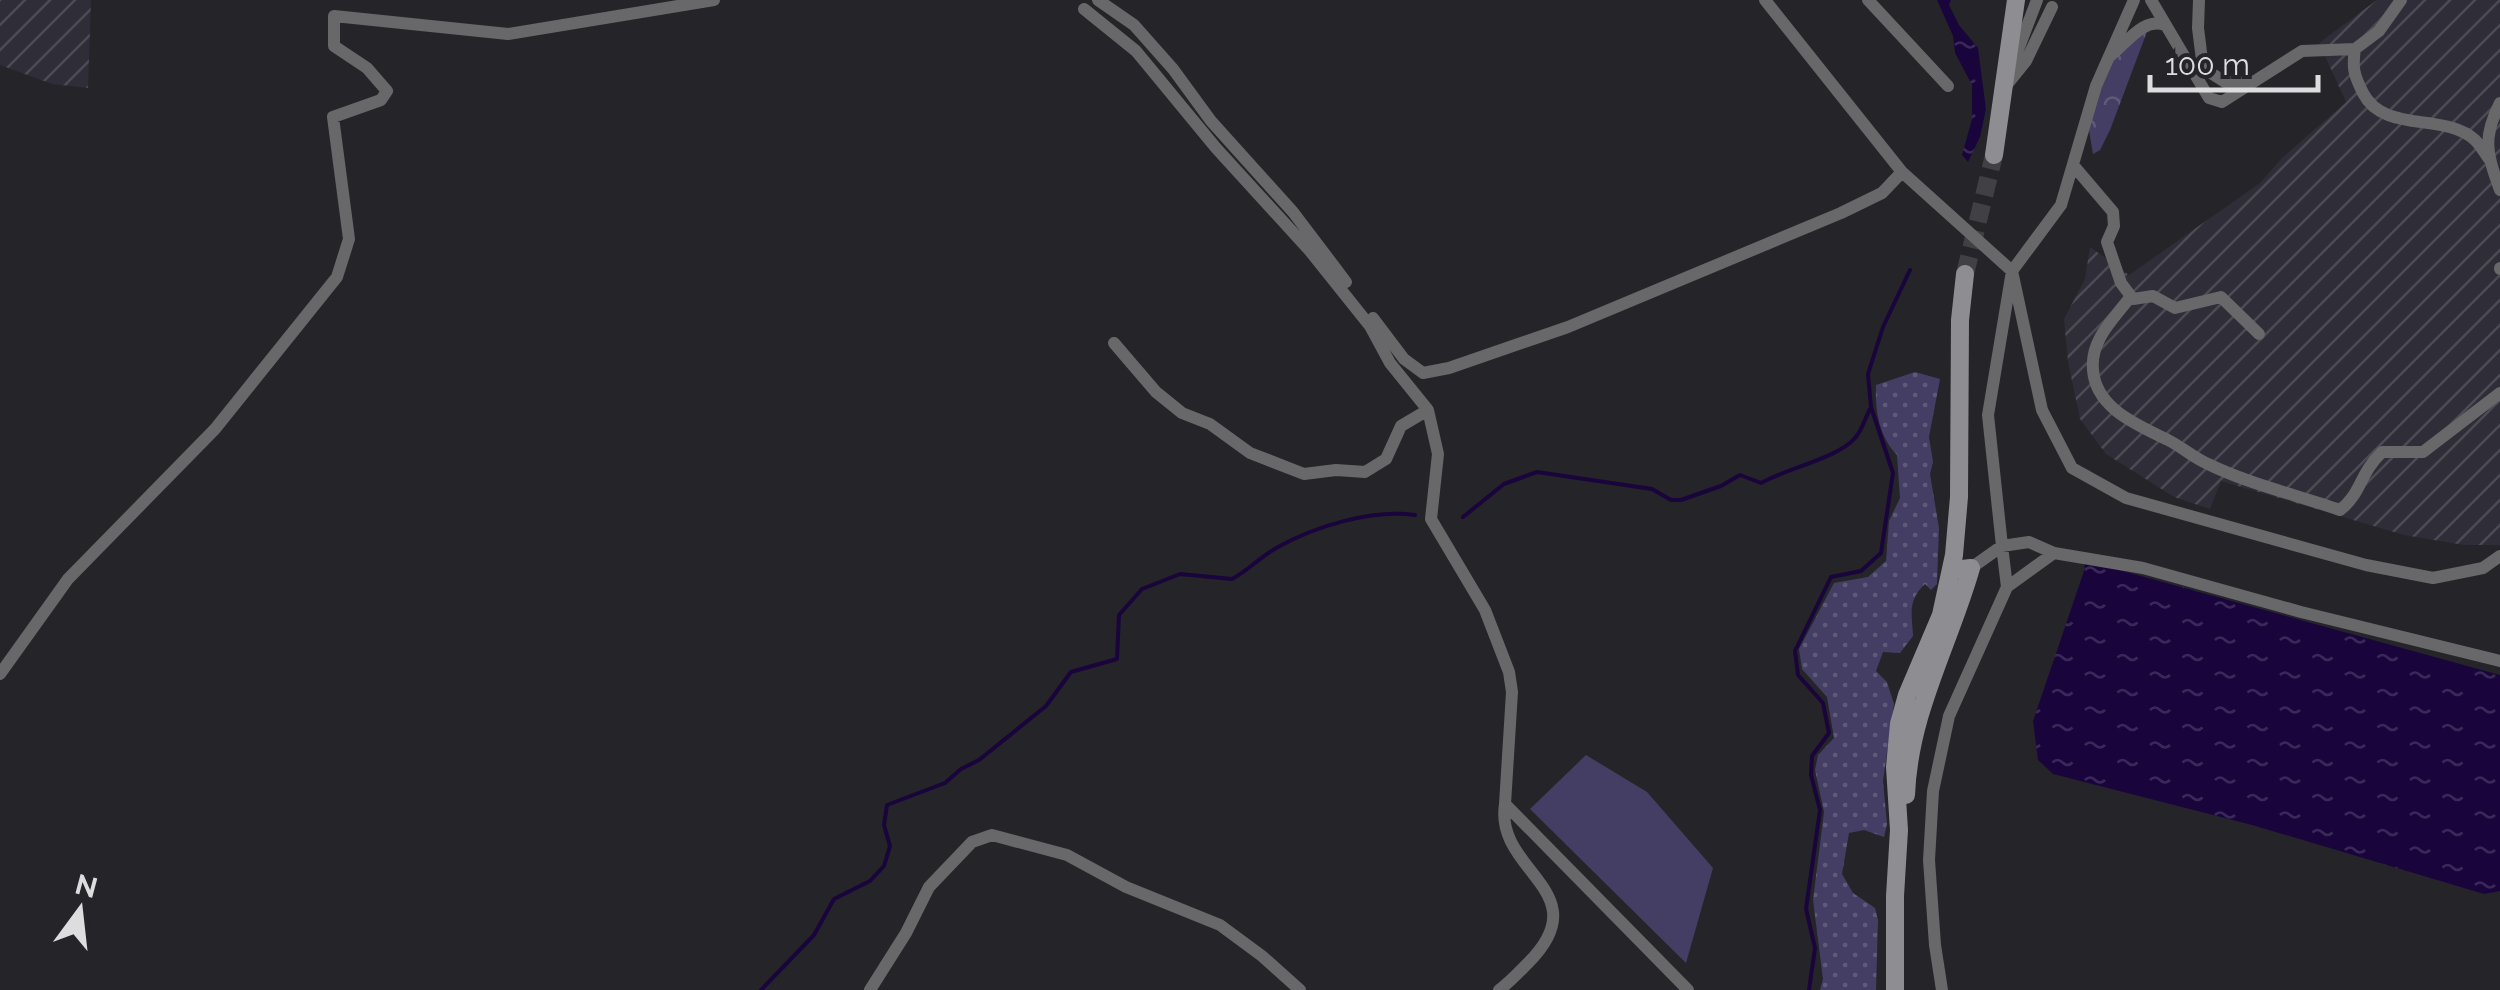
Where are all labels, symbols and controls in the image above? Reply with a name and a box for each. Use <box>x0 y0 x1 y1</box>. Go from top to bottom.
scale bar <box>2150 30 2318 92</box>
text: 100 m <box>2165 47 2250 82</box>
north arrow <box>30 860 130 960</box>
text: N <box>72 868 101 905</box>

